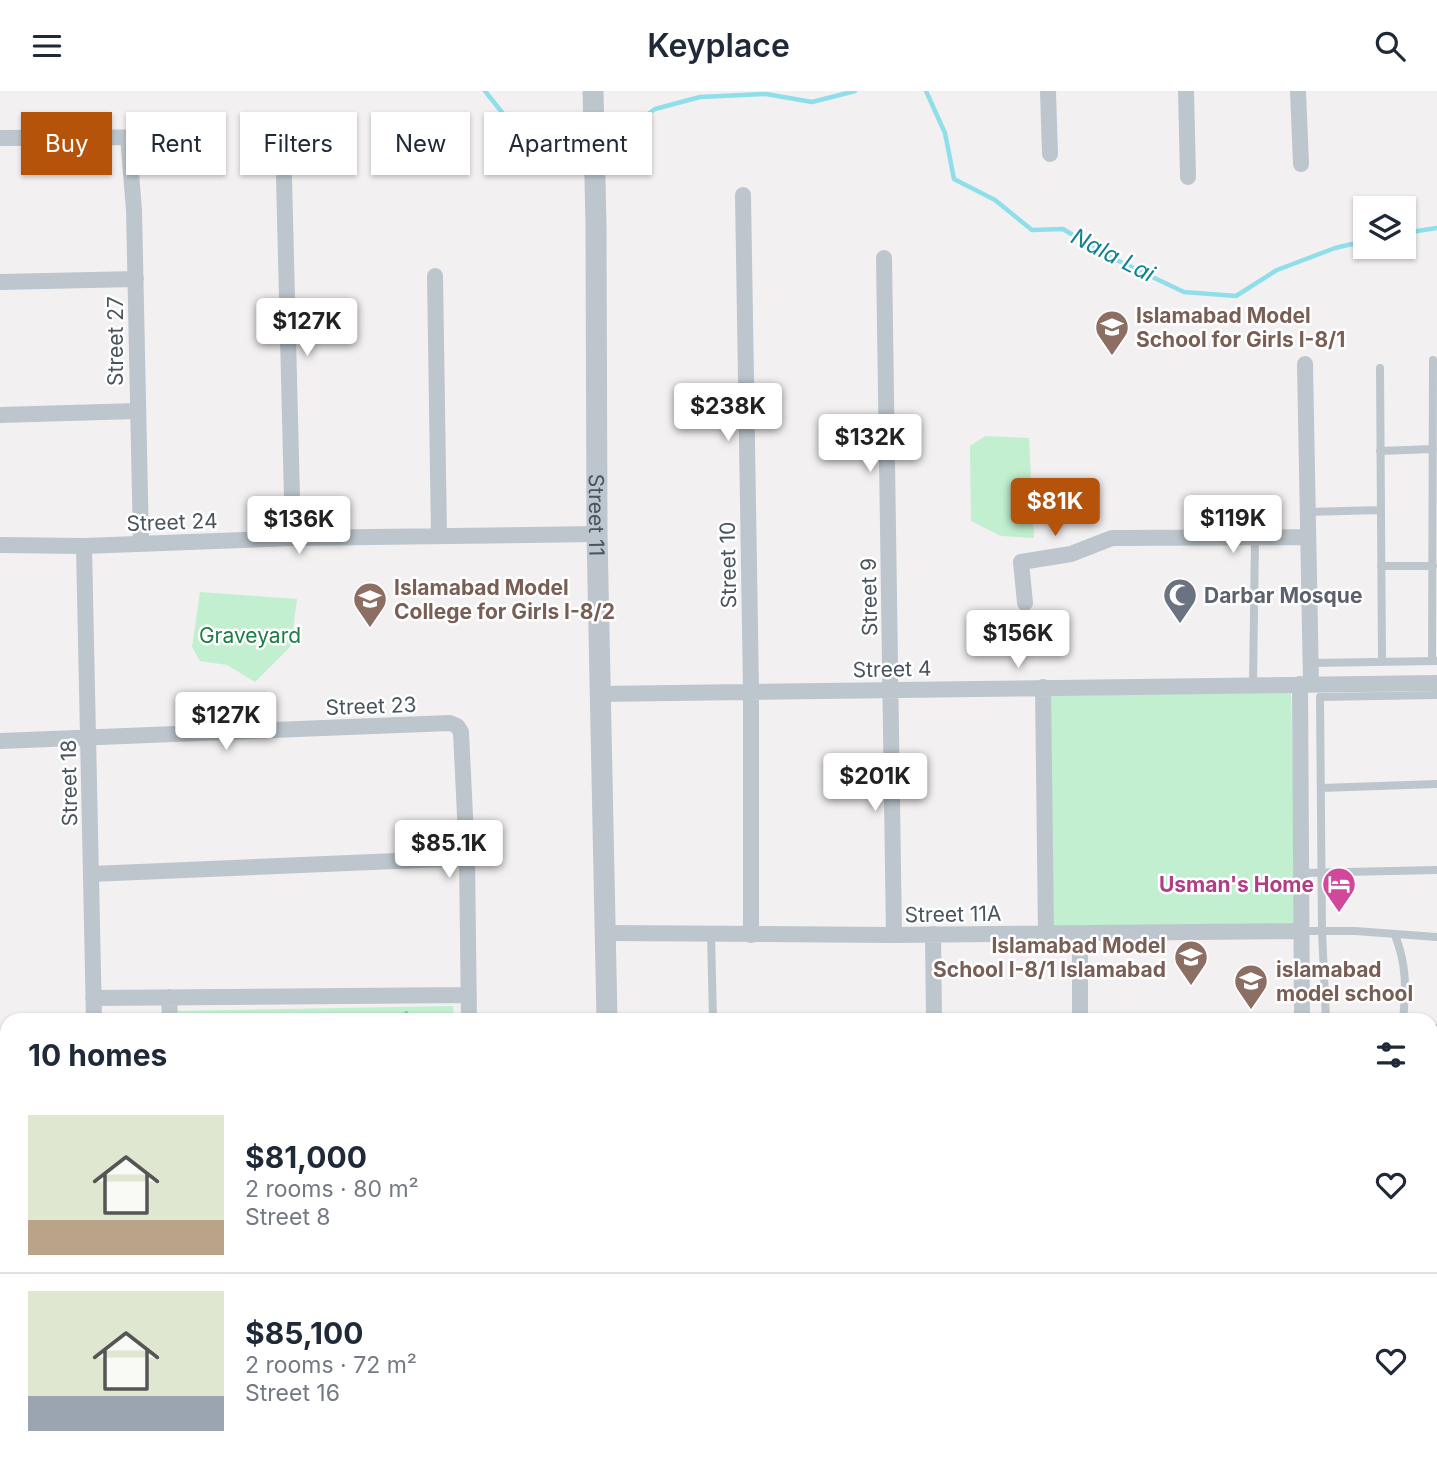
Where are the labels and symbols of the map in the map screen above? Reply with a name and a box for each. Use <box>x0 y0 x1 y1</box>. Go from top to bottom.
water label: Nala Lai <box>1066 222 1160 288</box>
street label: Street 27 <box>103 296 128 386</box>
pin: $127K <box>258 299 356 358</box>
place label: Islamabad Model School for Girls I-8/1 <box>1136 303 1345 352</box>
school or university icon: Islamabad Model School for Girls I-8/1 <box>1093 308 1131 357</box>
pin: $238K <box>679 383 777 443</box>
pin: $132K <box>821 415 919 474</box>
street label: Street 11 <box>584 474 610 556</box>
pin: $81K <box>1014 479 1096 538</box>
pin: $119K <box>1184 496 1282 555</box>
pin: $136K <box>250 497 348 556</box>
street label: Street 24 <box>126 508 218 536</box>
street label: Street 10 <box>715 521 741 609</box>
street label: Street 9 <box>856 558 882 636</box>
place label: Islamabad Model College for Girls I-8/2 <box>394 575 615 624</box>
mosque icon: Darbar Mosque <box>1161 576 1199 625</box>
school or university icon: Islamabad Model College for Girls I-8/2 <box>351 580 389 629</box>
place label: Darbar Mosque <box>1204 583 1362 608</box>
pin: $156K <box>969 611 1067 670</box>
park label: Graveyard <box>199 623 301 648</box>
street label: Street 4 <box>852 656 932 682</box>
street label: Street 23 <box>325 692 417 720</box>
pin: $127K <box>177 693 275 752</box>
street label: Street 18 <box>56 739 82 827</box>
pin: $201K <box>826 753 924 813</box>
pin: $85.1K <box>392 821 506 880</box>
hotel icon: Usman's Home <box>1320 865 1358 914</box>
place label: Usman's Home <box>1159 872 1314 897</box>
street label: Street 11A <box>904 901 1002 927</box>
place label: Islamabad Model School I-8/1 Islamabad <box>933 933 1166 982</box>
school or university icon: Islamabad Model School I-8/1 Islamabad <box>1172 938 1210 987</box>
place label: islamabad model school <box>1276 957 1413 1006</box>
school or university icon: islamabad model school <box>1232 962 1270 1011</box>

